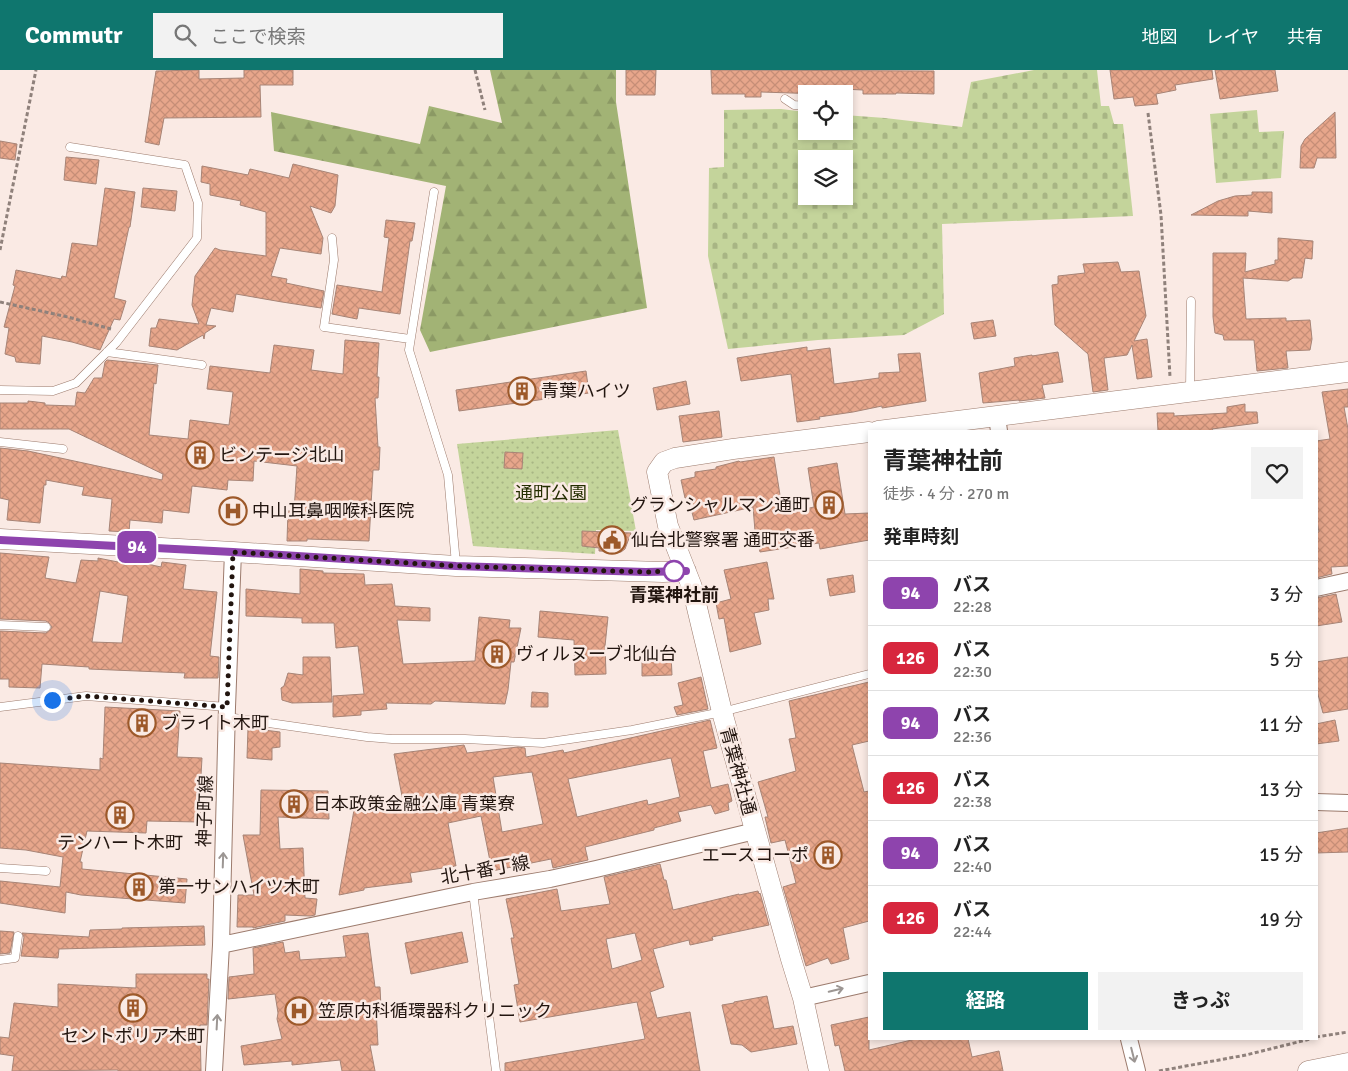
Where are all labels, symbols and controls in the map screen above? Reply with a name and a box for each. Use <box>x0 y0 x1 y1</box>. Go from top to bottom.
search box <box>153 13 503 58</box>
text: Commutr <box>25 20 123 50</box>
icon: search <box>171 21 199 49</box>
text: ここで検索 <box>211 25 306 49</box>
text: 地図 <box>1142 26 1178 48</box>
text: レイヤ <box>1206 26 1259 48</box>
text: 共有 <box>1287 26 1323 48</box>
map controls <box>798 85 853 205</box>
button: locate <box>798 85 853 140</box>
button: layers <box>798 150 853 205</box>
building icon: 青葉ハイツ <box>507 376 537 406</box>
place label: 青葉ハイツ <box>541 380 631 402</box>
building icon: ビンテージ北山 <box>185 440 215 470</box>
place label: ビンテージ北山 <box>219 444 345 466</box>
text: 青葉神社前 <box>883 446 1003 476</box>
button: heart <box>1251 447 1303 499</box>
park label: 通町公園 <box>515 482 587 504</box>
text: 徒歩 · 4 分 · 270 m <box>883 484 1009 504</box>
building icon: グランシャルマン通町 <box>814 490 844 520</box>
place label: グランシャルマン通町 <box>630 494 810 516</box>
hospital icon: 中山耳鼻咽喉科医院 <box>218 496 248 526</box>
place label: 中山耳鼻咽喉科医院 <box>252 500 414 522</box>
public building icon: 仙台北警察署 通町交番 <box>597 525 627 555</box>
text: 発車時刻 <box>883 525 959 549</box>
place label: 仙台北警察署 通町交番 <box>631 529 815 551</box>
line badge: 94 <box>114 531 160 563</box>
text: 94 <box>127 536 147 558</box>
marker: 青葉神社前 <box>663 560 685 582</box>
text: バス <box>953 573 991 597</box>
text: 94 <box>901 582 920 604</box>
text: 3 分 <box>1270 583 1303 607</box>
place label: 青葉神社前 <box>629 584 719 606</box>
text: 22:28 <box>953 597 992 617</box>
text: バス <box>953 638 991 662</box>
building icon: ヴィルヌーブ北仙台 <box>482 639 512 669</box>
place label: ヴィルヌーブ北仙台 <box>516 643 677 665</box>
text: 126 <box>896 647 925 669</box>
text: 5 分 <box>1270 648 1303 672</box>
text: 22:30 <box>953 662 992 682</box>
your location <box>40 688 65 713</box>
text: バス <box>953 703 991 727</box>
building icon: ブライト木町 <box>127 708 157 738</box>
place label: ブライト木町 <box>161 712 269 734</box>
text: 94 <box>901 712 920 734</box>
text: 11 分 <box>1259 713 1303 737</box>
street label: 青葉神社通 <box>716 725 760 817</box>
text: 22:36 <box>953 727 992 747</box>
text: バス <box>953 768 991 792</box>
street label: 神子町線 <box>193 775 217 847</box>
text: 126 <box>896 777 925 799</box>
text: 13 分 <box>1259 778 1303 802</box>
building icon: 日本政策金融公庫 青葉寮 <box>279 789 309 819</box>
text: 22:38 <box>953 792 992 812</box>
place label: 日本政策金融公庫 青葉寮 <box>313 793 515 815</box>
building icon: テンハート木町 <box>105 800 135 830</box>
place label: テンハート木町 <box>57 832 183 854</box>
text: バス <box>953 833 991 857</box>
building icon: エースコーポ <box>813 840 843 870</box>
text: 94 <box>901 842 920 864</box>
text: 15 分 <box>1259 843 1303 867</box>
place label: エースコーポ <box>702 844 809 866</box>
street label: 北十番丁線 <box>439 851 531 889</box>
one-way arrow <box>219 852 228 868</box>
text: 22:40 <box>953 857 992 877</box>
building icon: 第一サンハイツ木町 <box>124 872 154 902</box>
place label: 第一サンハイツ木町 <box>158 876 320 898</box>
text: バス <box>953 898 991 922</box>
text: 126 <box>896 907 925 929</box>
text: 19 分 <box>1259 908 1303 932</box>
text: 22:44 <box>953 922 992 942</box>
button: 経路 <box>883 972 1088 1030</box>
button: きっぷ <box>1098 972 1303 1030</box>
one-way arrow <box>827 985 843 995</box>
building icon: セントポリア木町 <box>118 993 148 1023</box>
hospital icon: 笠原内科循環器科クリニック <box>284 996 314 1026</box>
place label: 笠原内科循環器科クリニック <box>318 1000 552 1022</box>
one-way arrow <box>212 1015 221 1031</box>
place label: セントポリア木町 <box>61 1025 205 1047</box>
one-way arrow <box>1129 1046 1138 1062</box>

